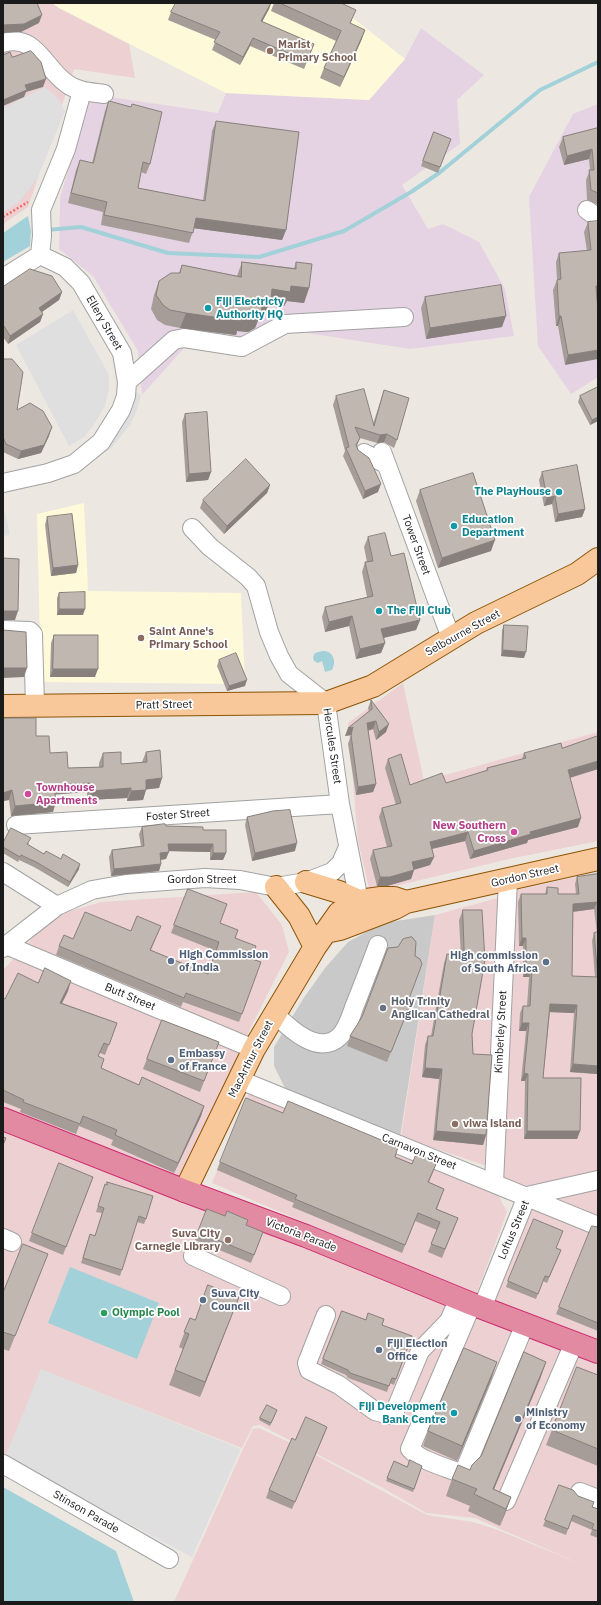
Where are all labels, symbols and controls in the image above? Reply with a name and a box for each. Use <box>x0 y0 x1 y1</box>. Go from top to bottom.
place label: Marist Primary School <box>278 38 357 64</box>
marker: Marist Primary School <box>265 46 275 56</box>
street label: Ellery Street <box>83 293 125 353</box>
place label: Fiji Electricty Authority HQ <box>216 295 284 321</box>
marker: Fiji Electricty Authority HQ <box>203 303 213 313</box>
place label: The PlayHouse <box>474 485 551 499</box>
marker: The PlayHouse <box>554 487 564 497</box>
street label: Tower Street <box>399 513 433 577</box>
place label: Education Department <box>462 513 524 539</box>
marker: Education Department <box>449 521 459 531</box>
place label: The Fiji Club <box>387 604 451 618</box>
marker: The Fiji Club <box>374 606 384 616</box>
street label: Selbourne Street <box>423 607 503 659</box>
place label: Saint Anne's Primary School <box>149 625 228 651</box>
marker: Saint Anne's Primary School <box>136 633 146 643</box>
street label: Pratt Street <box>135 698 193 712</box>
street label: Hercules Street <box>320 707 344 785</box>
place label: Townhouse Apartments <box>36 781 98 807</box>
marker: Townhouse Apartments <box>23 789 33 799</box>
street label: Foster Street <box>146 806 210 824</box>
place label: New Southern Cross <box>432 819 506 845</box>
marker: New Southern Cross <box>509 827 519 837</box>
street label: Gordon Street <box>490 862 560 890</box>
street label: Gordon Street <box>167 873 237 887</box>
place label: High Commission of India <box>179 948 268 974</box>
place label: High commission of South Africa <box>450 949 538 975</box>
marker: High Commission of India <box>166 956 176 966</box>
marker: High commission of South Africa <box>541 957 551 967</box>
street label: Butt Street <box>103 980 157 1014</box>
street label: Kimberley Street <box>492 990 510 1074</box>
place label: Holy Trinity Anglican Cathedral <box>391 995 490 1021</box>
marker: Holy Trinity Anglican Cathedral <box>378 1003 388 1013</box>
street label: MacArthur Street <box>226 1018 276 1100</box>
place label: Embassy of France <box>179 1047 227 1073</box>
marker: Embassy of France <box>166 1055 176 1065</box>
place label: viwa island <box>463 1117 522 1131</box>
marker: viwa island <box>450 1119 460 1129</box>
street label: Carnavon Street <box>380 1131 458 1173</box>
street label: Loftus Street <box>496 1198 532 1262</box>
street label: Victoria Parade <box>264 1215 338 1255</box>
place label: Suva City Carnegie Library <box>135 1227 220 1253</box>
marker: Suva City Carnegie Library <box>223 1235 233 1245</box>
place label: Suva City Council <box>211 1287 259 1313</box>
marker: Suva City Council <box>198 1295 208 1305</box>
place label: Olympic Pool <box>112 1306 180 1320</box>
marker: Olympic Pool <box>99 1308 109 1318</box>
place label: Fiji Election Office <box>387 1337 447 1363</box>
marker: Fiji Election Office <box>374 1345 384 1355</box>
place label: Fiji Development Bank Centre <box>359 1400 446 1426</box>
place label: Ministry of Economy <box>526 1406 585 1432</box>
marker: Fiji Development Bank Centre <box>449 1408 459 1418</box>
marker: Ministry of Economy <box>513 1414 523 1424</box>
street label: Stinson Parade <box>51 1488 121 1536</box>

